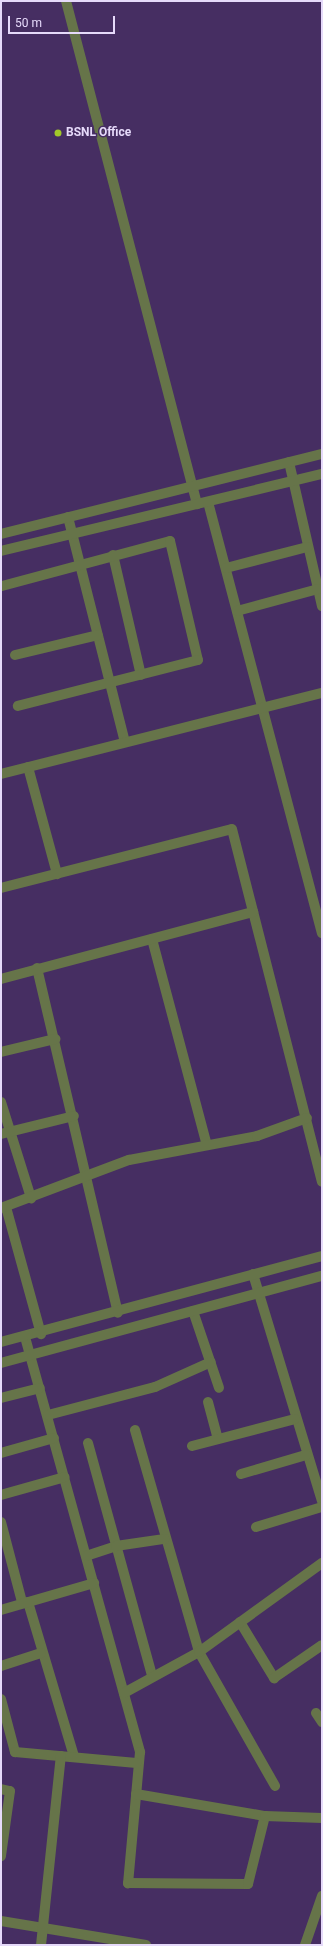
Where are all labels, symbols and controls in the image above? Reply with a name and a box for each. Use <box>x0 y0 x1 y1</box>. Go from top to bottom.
scale bar <box>10 8 117 34</box>
text: 50 m <box>15 16 42 30</box>
place label: BSNL Office <box>66 126 131 140</box>
marker: BSNL Office <box>53 128 63 138</box>

